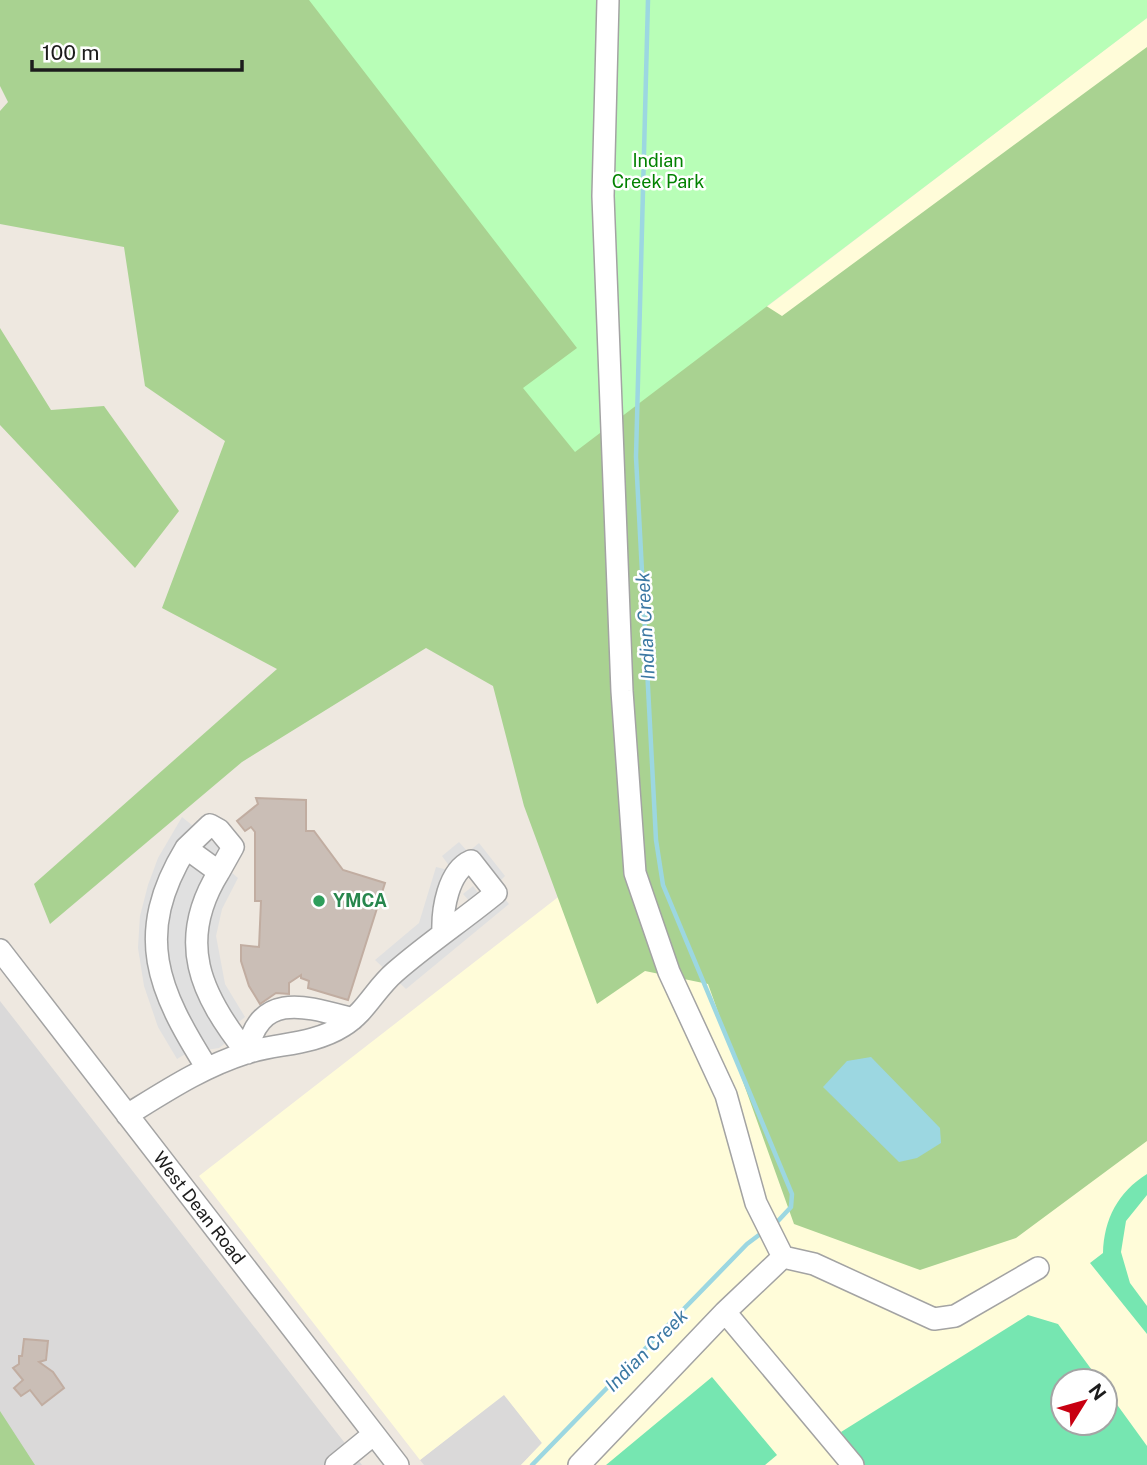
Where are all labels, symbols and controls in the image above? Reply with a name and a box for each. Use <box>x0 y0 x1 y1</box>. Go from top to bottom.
scale bar <box>32 28 242 72</box>
text: 100 m <box>42 40 99 65</box>
park label: Indian Creek Park <box>612 150 704 192</box>
water label: Indian Creek <box>631 571 659 680</box>
place label: YMCA <box>333 890 387 911</box>
marker: YMCA <box>311 893 327 909</box>
street label: West Dean Road <box>149 1147 250 1268</box>
water label: Indian Creek <box>600 1304 692 1396</box>
north arrow <box>1049 1367 1119 1437</box>
text: N <box>1084 1379 1111 1404</box>

